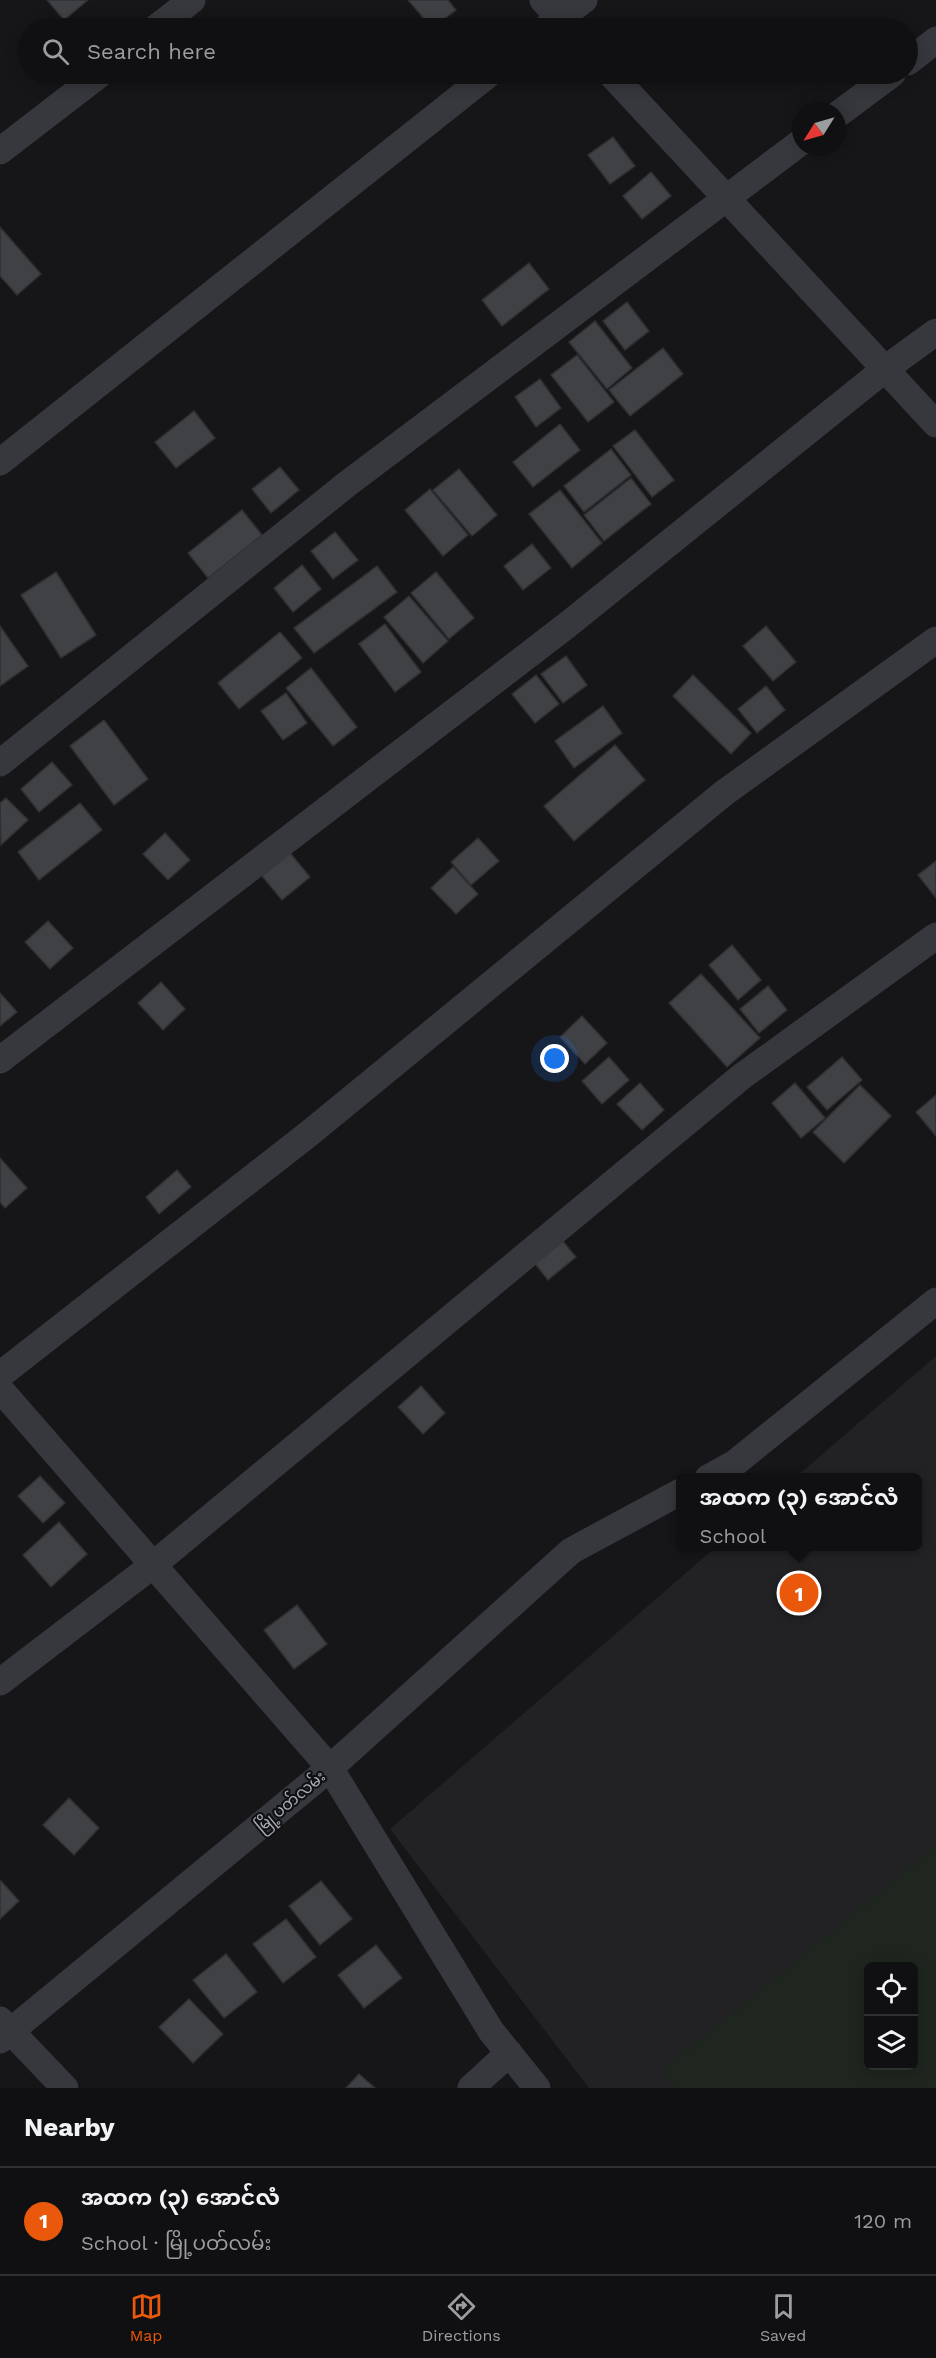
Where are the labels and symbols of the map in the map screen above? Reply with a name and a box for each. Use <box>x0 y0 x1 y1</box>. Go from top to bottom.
north arrow <box>792 102 846 156</box>
your location <box>540 1044 569 1073</box>
pin: 1 <box>780 1570 818 1616</box>
street label: မြို့ပတ်လမ်း <box>250 1765 332 1839</box>

